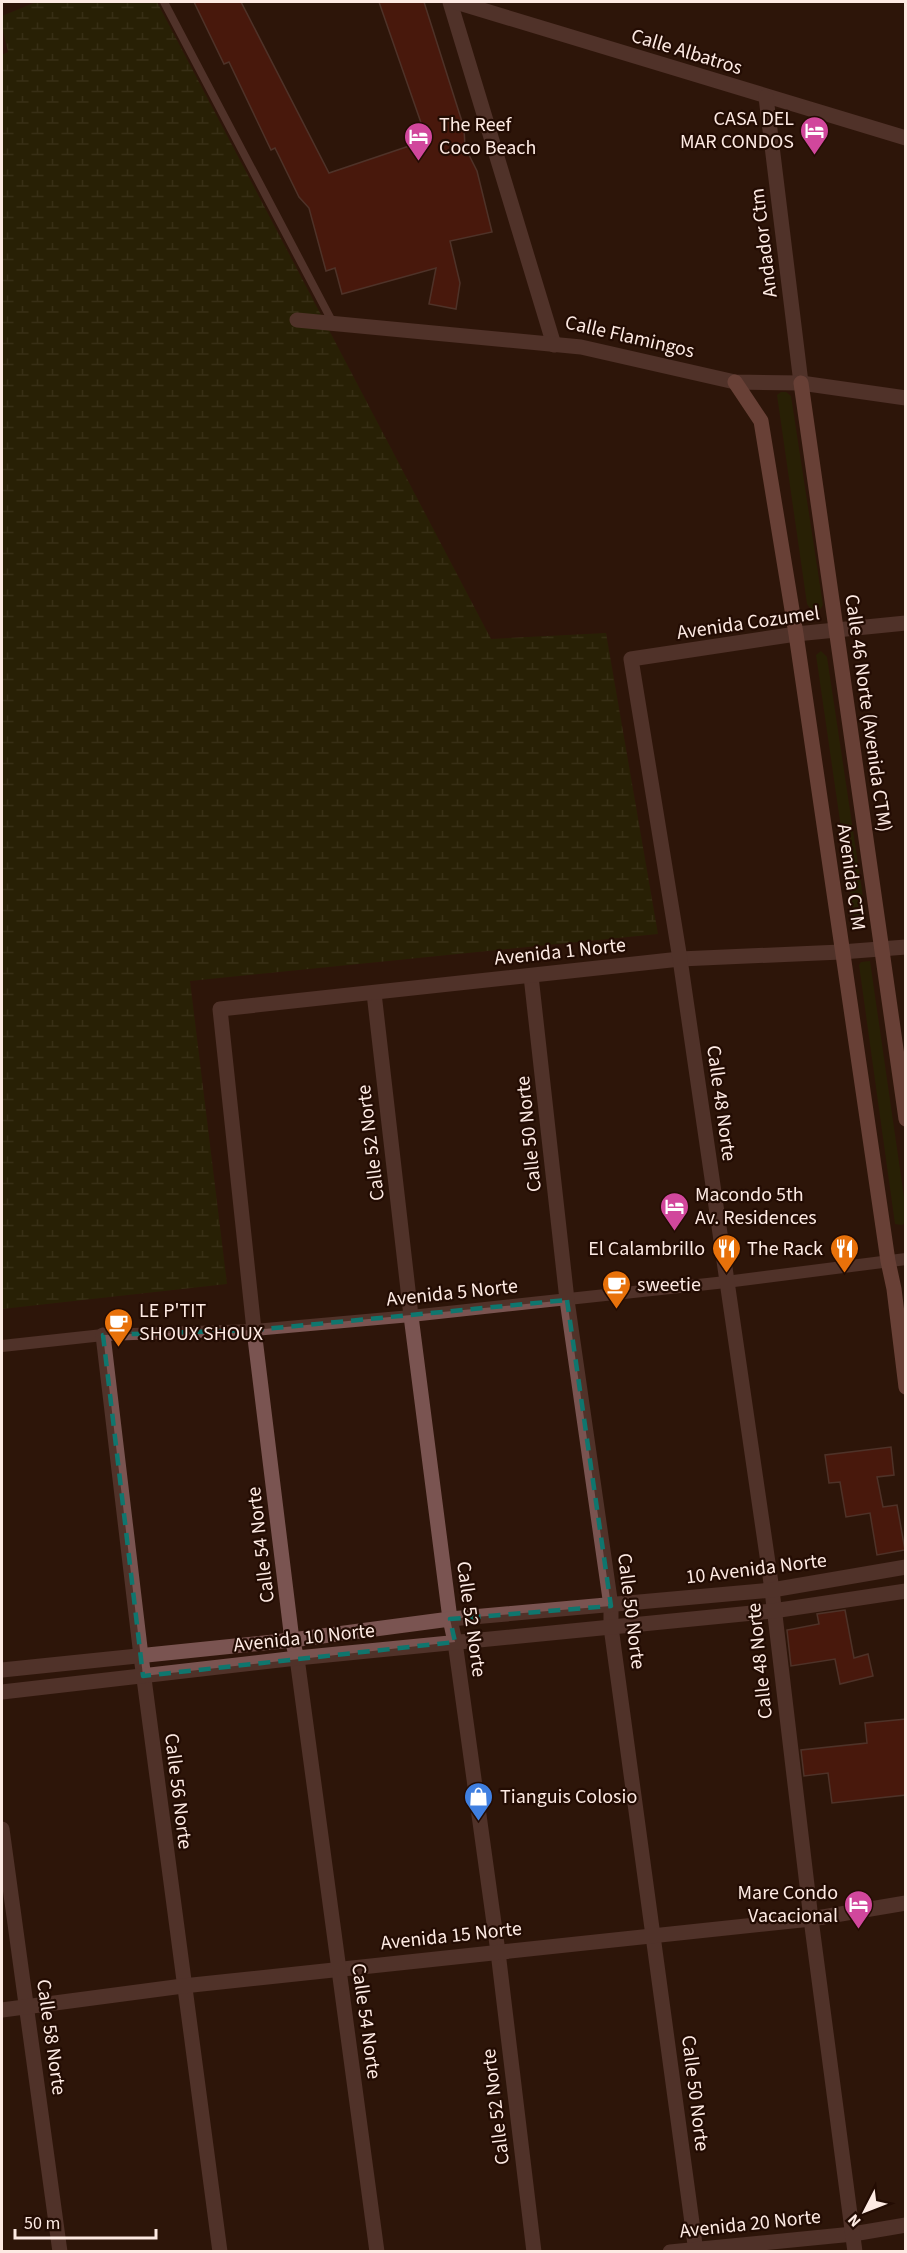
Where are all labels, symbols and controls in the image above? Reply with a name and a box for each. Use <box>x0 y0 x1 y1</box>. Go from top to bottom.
street label: Calle Albatros <box>628 22 746 82</box>
place label: CASA DEL MAR CONDOS <box>680 105 794 156</box>
place label: The Reef Coco Beach <box>439 111 536 162</box>
hotel icon: CASA DEL MAR CONDOS <box>799 114 831 156</box>
hotel icon: The Reef Coco Beach <box>402 120 434 162</box>
street label: Andador Ctm <box>743 187 785 299</box>
street label: Calle Flamingos <box>562 308 697 365</box>
street label: Calle 46 Norte (Avenida CTM) <box>837 592 899 834</box>
street label: Avenida Cozumel <box>675 599 821 647</box>
street label: Avenida CTM <box>830 822 872 932</box>
street label: Avenida 1 Norte <box>493 931 627 973</box>
street label: Calle 48 Norte <box>699 1043 743 1163</box>
street label: Calle 50 Norte <box>509 1074 549 1193</box>
street label: Calle 52 Norte <box>350 1083 392 1202</box>
place label: Macondo 5th Av. Residences <box>695 1181 817 1232</box>
hotel icon: Macondo 5th Av. Residences <box>658 1190 690 1232</box>
restaurant icon: El Calambrillo <box>710 1232 742 1274</box>
restaurant icon: The Rack <box>828 1232 860 1274</box>
place label: El Calambrillo <box>588 1235 705 1263</box>
place label: The Rack <box>747 1235 823 1263</box>
cafe icon: sweetie <box>600 1268 632 1310</box>
place label: sweetie <box>637 1271 701 1299</box>
street label: Avenida 5 Norte <box>385 1272 519 1314</box>
place label: LE P'TIT SHOUX SHOUX <box>139 1297 263 1348</box>
cafe icon: LE P'TIT SHOUX SHOUX <box>102 1306 134 1348</box>
street label: Calle 54 Norte <box>240 1485 282 1604</box>
street label: 10 Avenida Norte <box>684 1546 828 1592</box>
street label: Calle 50 Norte <box>610 1552 652 1671</box>
street label: Calle 52 Norte <box>449 1559 493 1679</box>
street label: Calle 48 Norte <box>740 1601 780 1720</box>
street label: Avenida 10 Norte <box>232 1617 376 1659</box>
street label: Calle 56 Norte <box>157 1732 199 1851</box>
shop icon: Tianguis Colosio <box>463 1780 495 1822</box>
place label: Tianguis Colosio <box>500 1783 637 1811</box>
place label: Mare Condo Vacacional <box>738 1879 838 1930</box>
hotel icon: Mare Condo Vacacional <box>843 1888 875 1930</box>
street label: Avenida 15 Norte <box>379 1915 523 1957</box>
street label: Calle 54 Norte <box>344 1961 388 2081</box>
street label: Calle 58 Norte <box>29 1977 73 2097</box>
street label: Calle 50 Norte <box>674 2034 716 2153</box>
street label: Calle 52 Norte <box>475 2047 517 2166</box>
north arrow <box>835 2181 895 2241</box>
scale bar <box>15 2202 156 2240</box>
street label: Avenida 20 Norte <box>678 2203 822 2245</box>
text: N <box>843 2209 866 2232</box>
text: 50 m <box>24 2211 60 2236</box>

